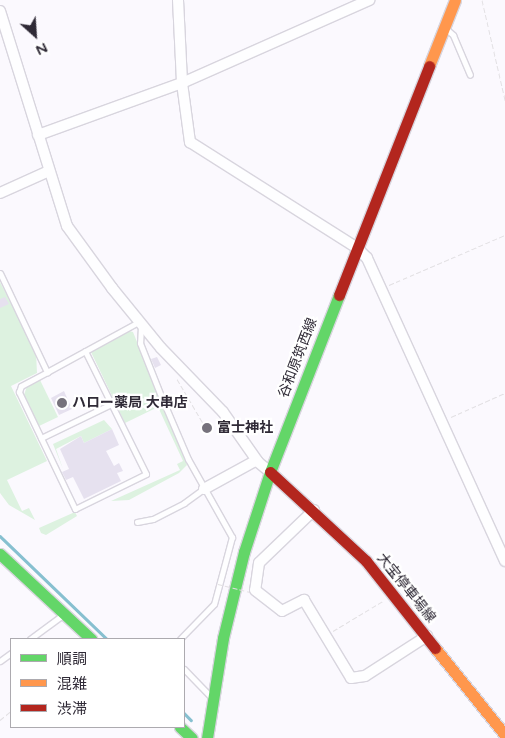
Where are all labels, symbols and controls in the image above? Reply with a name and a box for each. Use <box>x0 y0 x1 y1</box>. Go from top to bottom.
north arrow <box>10 10 60 60</box>
text: N <box>33 39 51 59</box>
street label: 谷和原筑西線 <box>275 316 321 400</box>
place label: ハロー薬局 大串店 <box>72 395 188 411</box>
marker: ハロー薬局 大串店 <box>56 397 68 409</box>
place label: 富士神社 <box>217 420 273 436</box>
marker: 富士神社 <box>201 422 213 434</box>
street label: 大宝停車場線 <box>373 550 439 626</box>
legend <box>10 638 185 728</box>
text: 順調 <box>57 650 87 668</box>
text: 混雑 <box>57 675 87 693</box>
text: 渋滞 <box>57 700 87 718</box>

